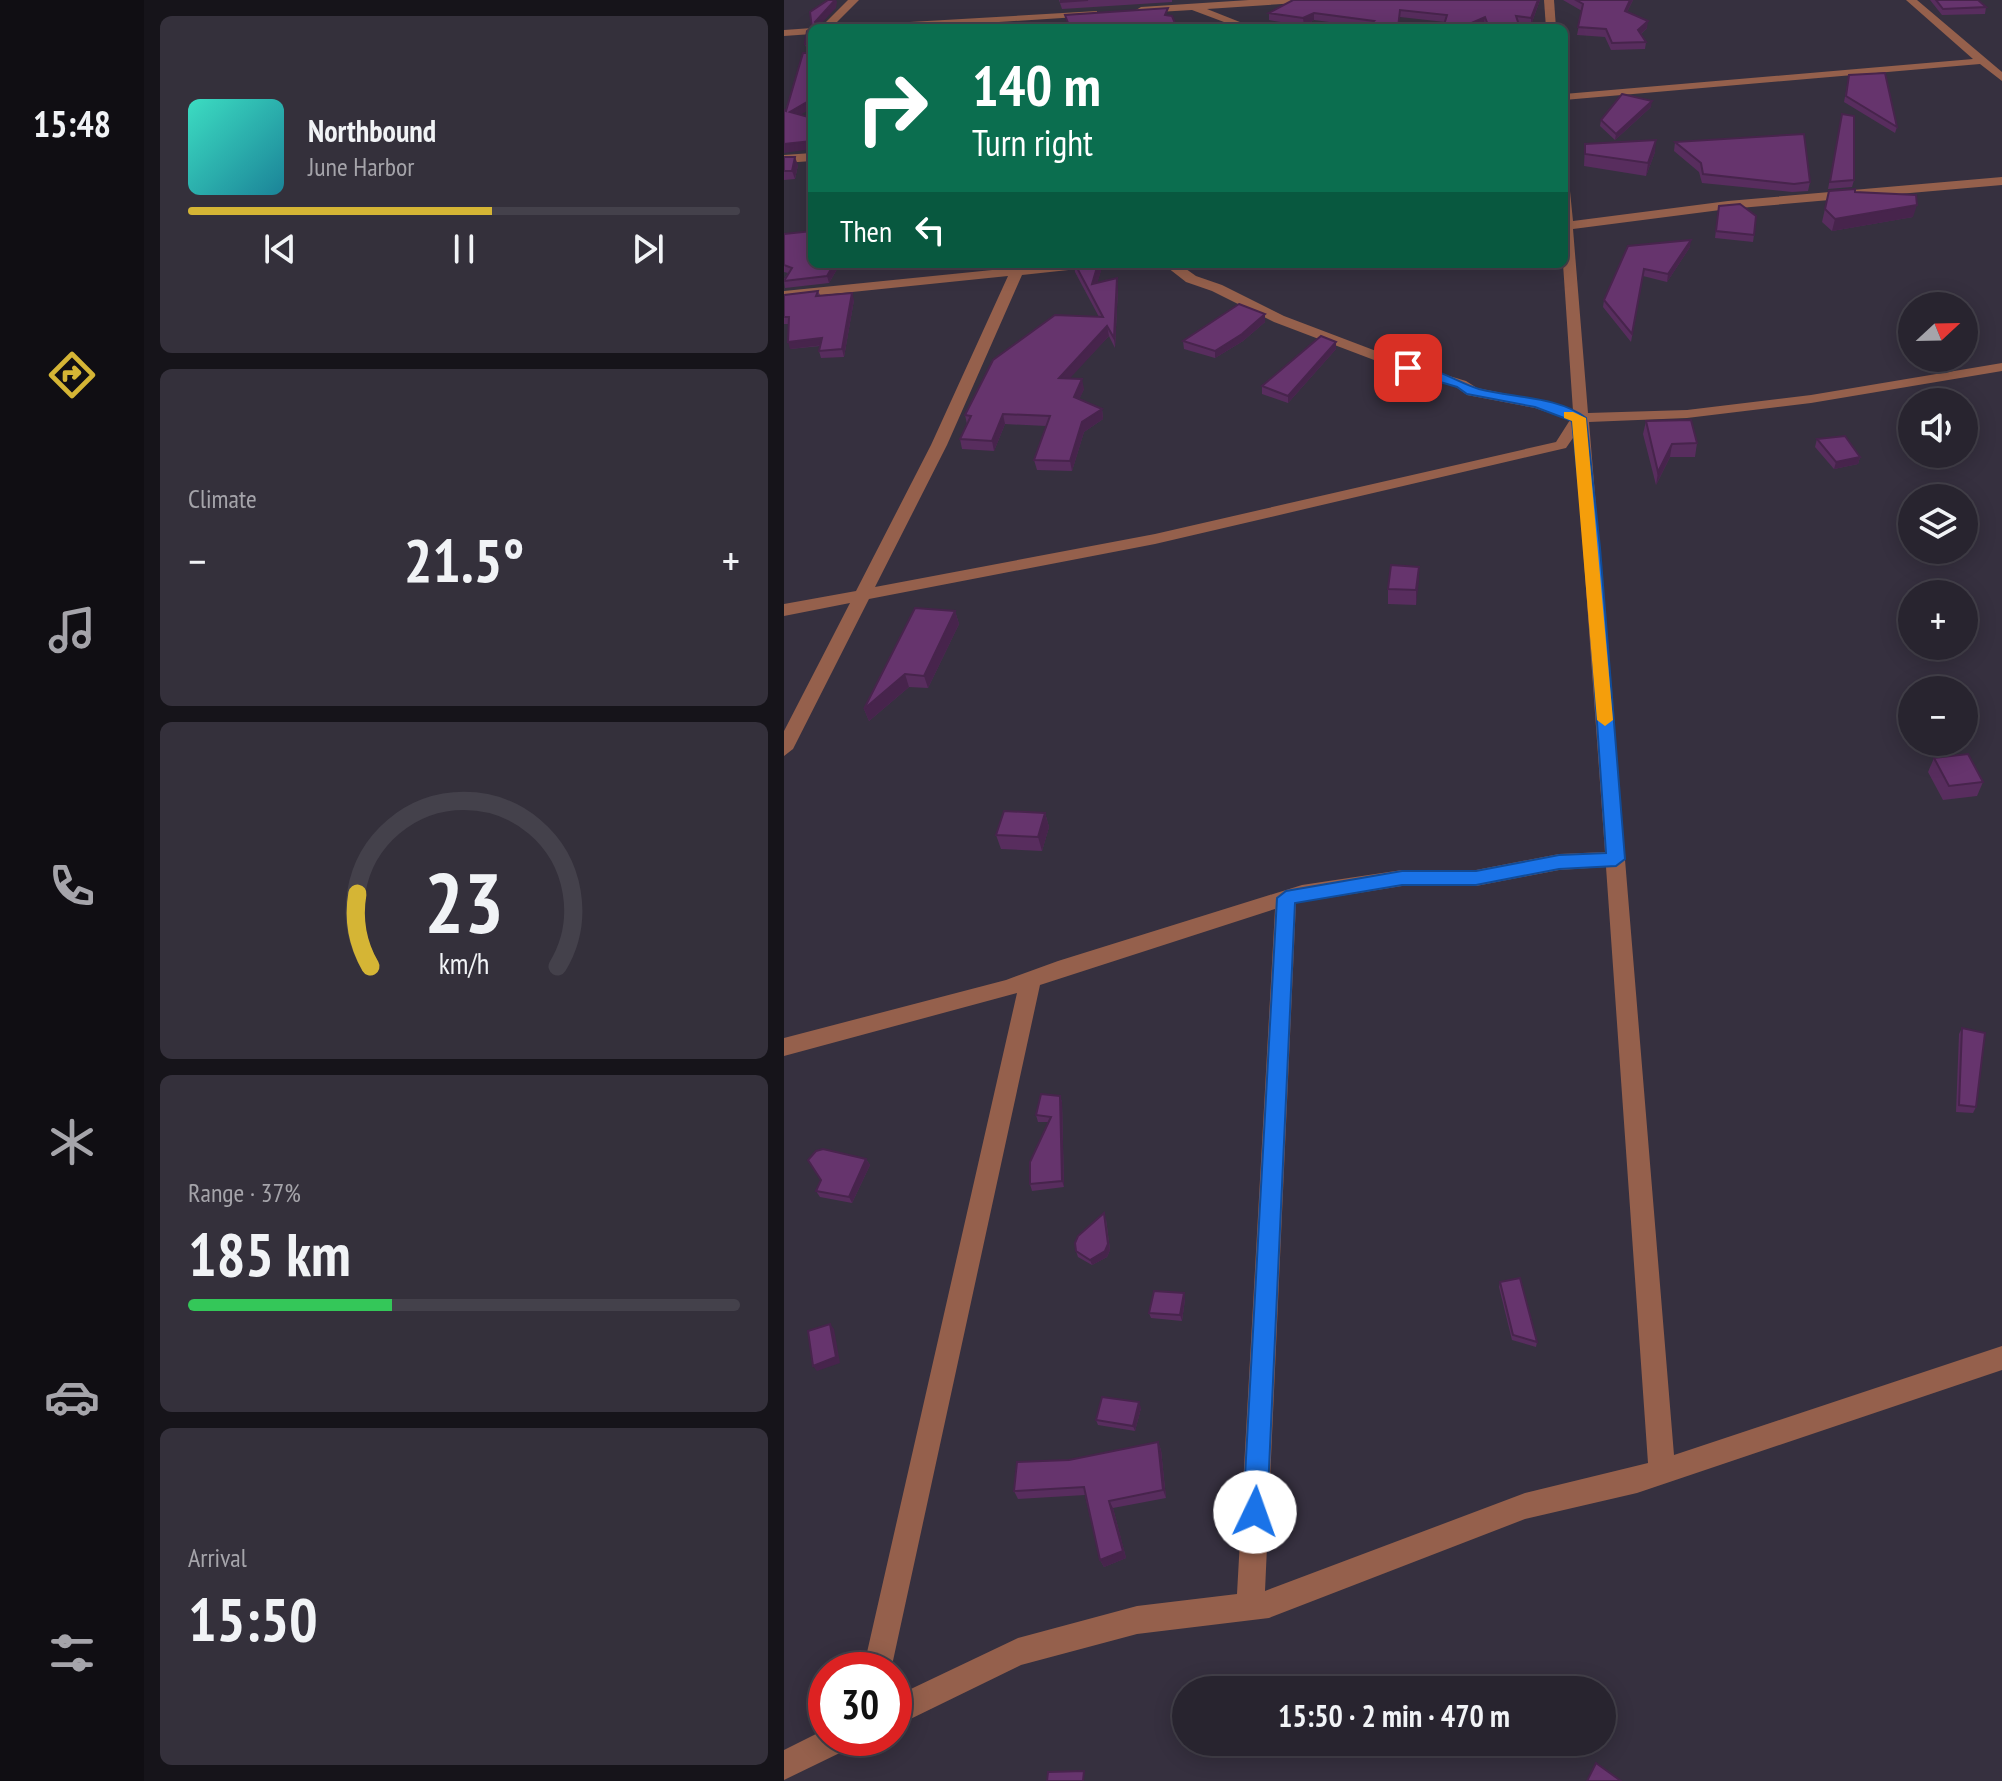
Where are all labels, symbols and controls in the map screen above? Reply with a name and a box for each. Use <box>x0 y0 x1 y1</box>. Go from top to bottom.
text: 140 m <box>972 49 1101 121</box>
icon: right <box>840 56 944 160</box>
text: 15:48 <box>33 100 111 147</box>
text: Northbound <box>308 111 436 150</box>
text: Turn right <box>972 119 1093 166</box>
text: June Harbor <box>308 150 414 183</box>
icon: left <box>908 208 952 252</box>
text: Then <box>840 211 892 250</box>
icon: previous <box>258 227 302 271</box>
icon: pause <box>442 227 486 271</box>
icon: next <box>626 227 670 271</box>
north arrow <box>1898 292 1978 372</box>
map controls <box>1898 292 1978 756</box>
pin <box>1374 334 1442 402</box>
icon: arrive <box>1386 346 1430 390</box>
icon: directions <box>44 347 100 403</box>
button: sound <box>1898 388 1978 468</box>
text: Climate <box>188 482 257 515</box>
button: layers <box>1898 484 1978 564</box>
text: 21.5° <box>404 521 524 599</box>
text: − <box>188 532 206 589</box>
text: + <box>722 532 740 589</box>
button: + <box>1898 580 1978 660</box>
icon: music <box>44 602 100 658</box>
button: − <box>1898 676 1978 756</box>
text: 23 <box>424 847 504 955</box>
icon: phone <box>44 858 100 914</box>
text: km/h <box>439 945 489 982</box>
icon: climate <box>44 1114 100 1170</box>
text: Range · 37% <box>188 1176 301 1209</box>
text: 185 km <box>188 1215 351 1293</box>
icon: car <box>44 1369 100 1425</box>
position arrow <box>1213 1470 1297 1554</box>
text: Arrival <box>188 1541 247 1574</box>
text: 15:50 <box>188 1580 318 1658</box>
icon: filters <box>44 1625 100 1681</box>
speed limit sign: 30 <box>808 1652 912 1756</box>
text: 15:50 · 2 min · 470 m <box>1278 1696 1510 1735</box>

